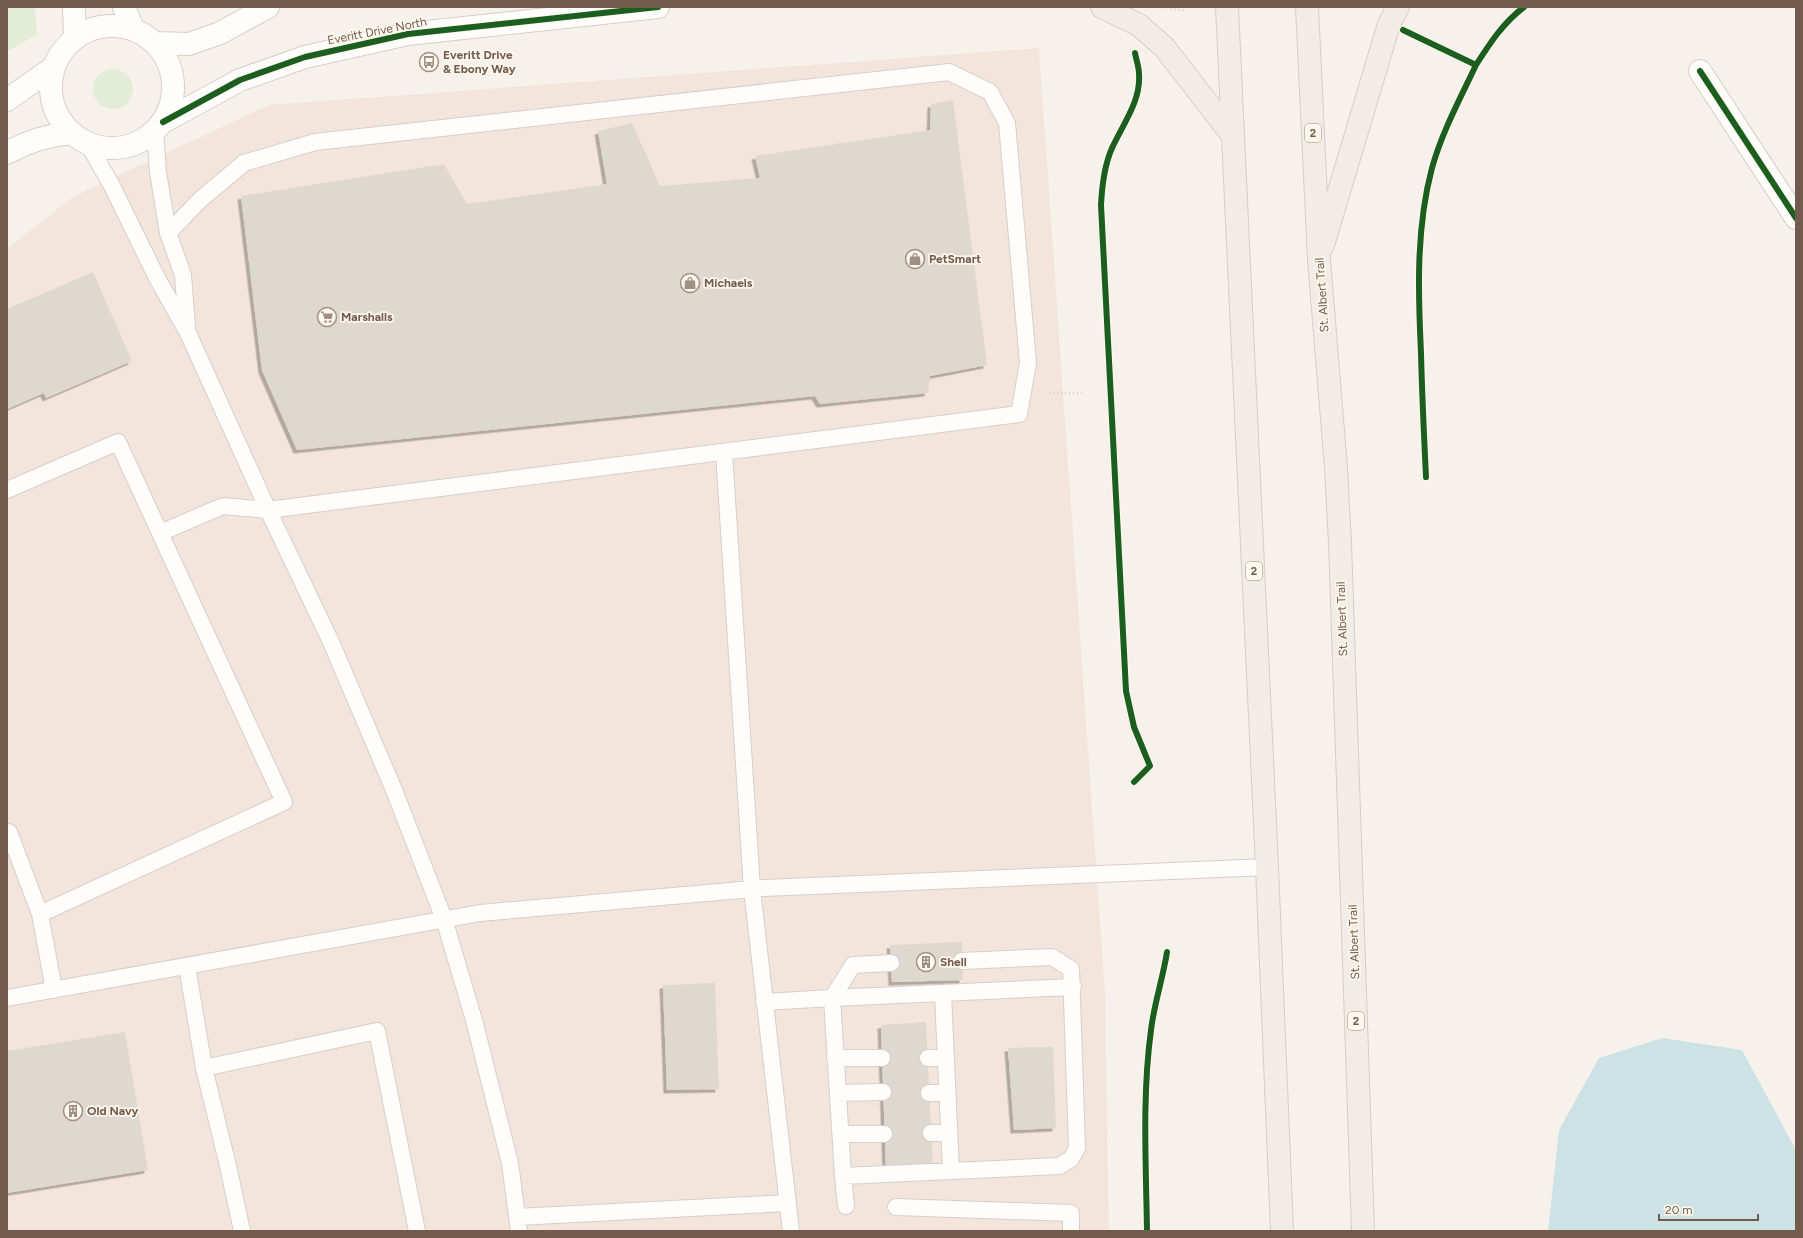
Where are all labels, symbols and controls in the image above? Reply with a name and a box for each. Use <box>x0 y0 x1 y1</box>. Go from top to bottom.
street label: Everitt Drive North <box>326 14 428 47</box>
place label: Everitt Drive & Ebony Way <box>443 48 516 76</box>
bus stop icon: Everitt Drive & Ebony Way <box>418 51 440 73</box>
road number: 2 <box>1305 124 1321 142</box>
shop icon: PetSmart <box>904 248 926 270</box>
place label: PetSmart <box>929 252 981 266</box>
street label: St. Albert Trail <box>1312 257 1332 333</box>
shop icon: Michaels <box>679 272 701 294</box>
place label: Michaels <box>704 276 753 290</box>
supermarket icon: Marshalls <box>316 306 338 328</box>
place label: Marshalls <box>341 310 393 324</box>
road number: 2 <box>1246 562 1262 580</box>
street label: St. Albert Trail <box>1334 581 1350 657</box>
street label: St. Albert Trail <box>1346 904 1362 980</box>
building icon: Shell <box>915 951 937 973</box>
place label: Shell <box>940 955 967 969</box>
road number: 2 <box>1348 1012 1364 1030</box>
building icon: Old Navy <box>62 1100 84 1122</box>
place label: Old Navy <box>87 1104 139 1118</box>
scale bar <box>1659 1196 1758 1222</box>
text: 20 m <box>1665 1203 1693 1217</box>

